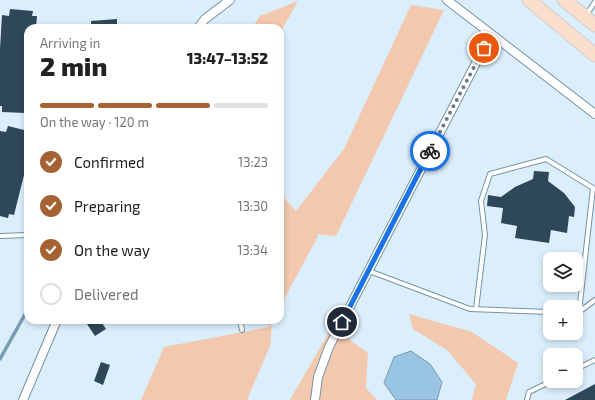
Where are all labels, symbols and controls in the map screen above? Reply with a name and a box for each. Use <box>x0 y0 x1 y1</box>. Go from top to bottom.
pin <box>467 31 501 65</box>
text: Arriving in <box>40 35 100 51</box>
icon: bag <box>473 37 495 59</box>
text: 13:47–13:52 <box>187 49 268 67</box>
text: 2 min <box>40 50 107 81</box>
text: On the way · 120 m <box>40 114 149 130</box>
courier <box>410 131 450 171</box>
icon: bike <box>419 140 441 162</box>
icon: check <box>40 151 62 173</box>
text: Confirmed <box>74 153 145 171</box>
text: 13:23 <box>238 154 268 170</box>
icon: check <box>40 195 62 217</box>
text: Preparing <box>74 197 140 215</box>
text: 13:30 <box>237 198 268 214</box>
icon: check <box>40 239 62 261</box>
text: On the way <box>74 241 150 259</box>
text: 13:34 <box>237 242 268 258</box>
map controls <box>543 252 583 388</box>
button: layers <box>543 252 583 292</box>
text: Delivered <box>74 285 139 303</box>
button: + <box>543 300 583 340</box>
pin <box>325 305 359 339</box>
icon: home <box>331 311 353 333</box>
button: − <box>543 348 583 388</box>

